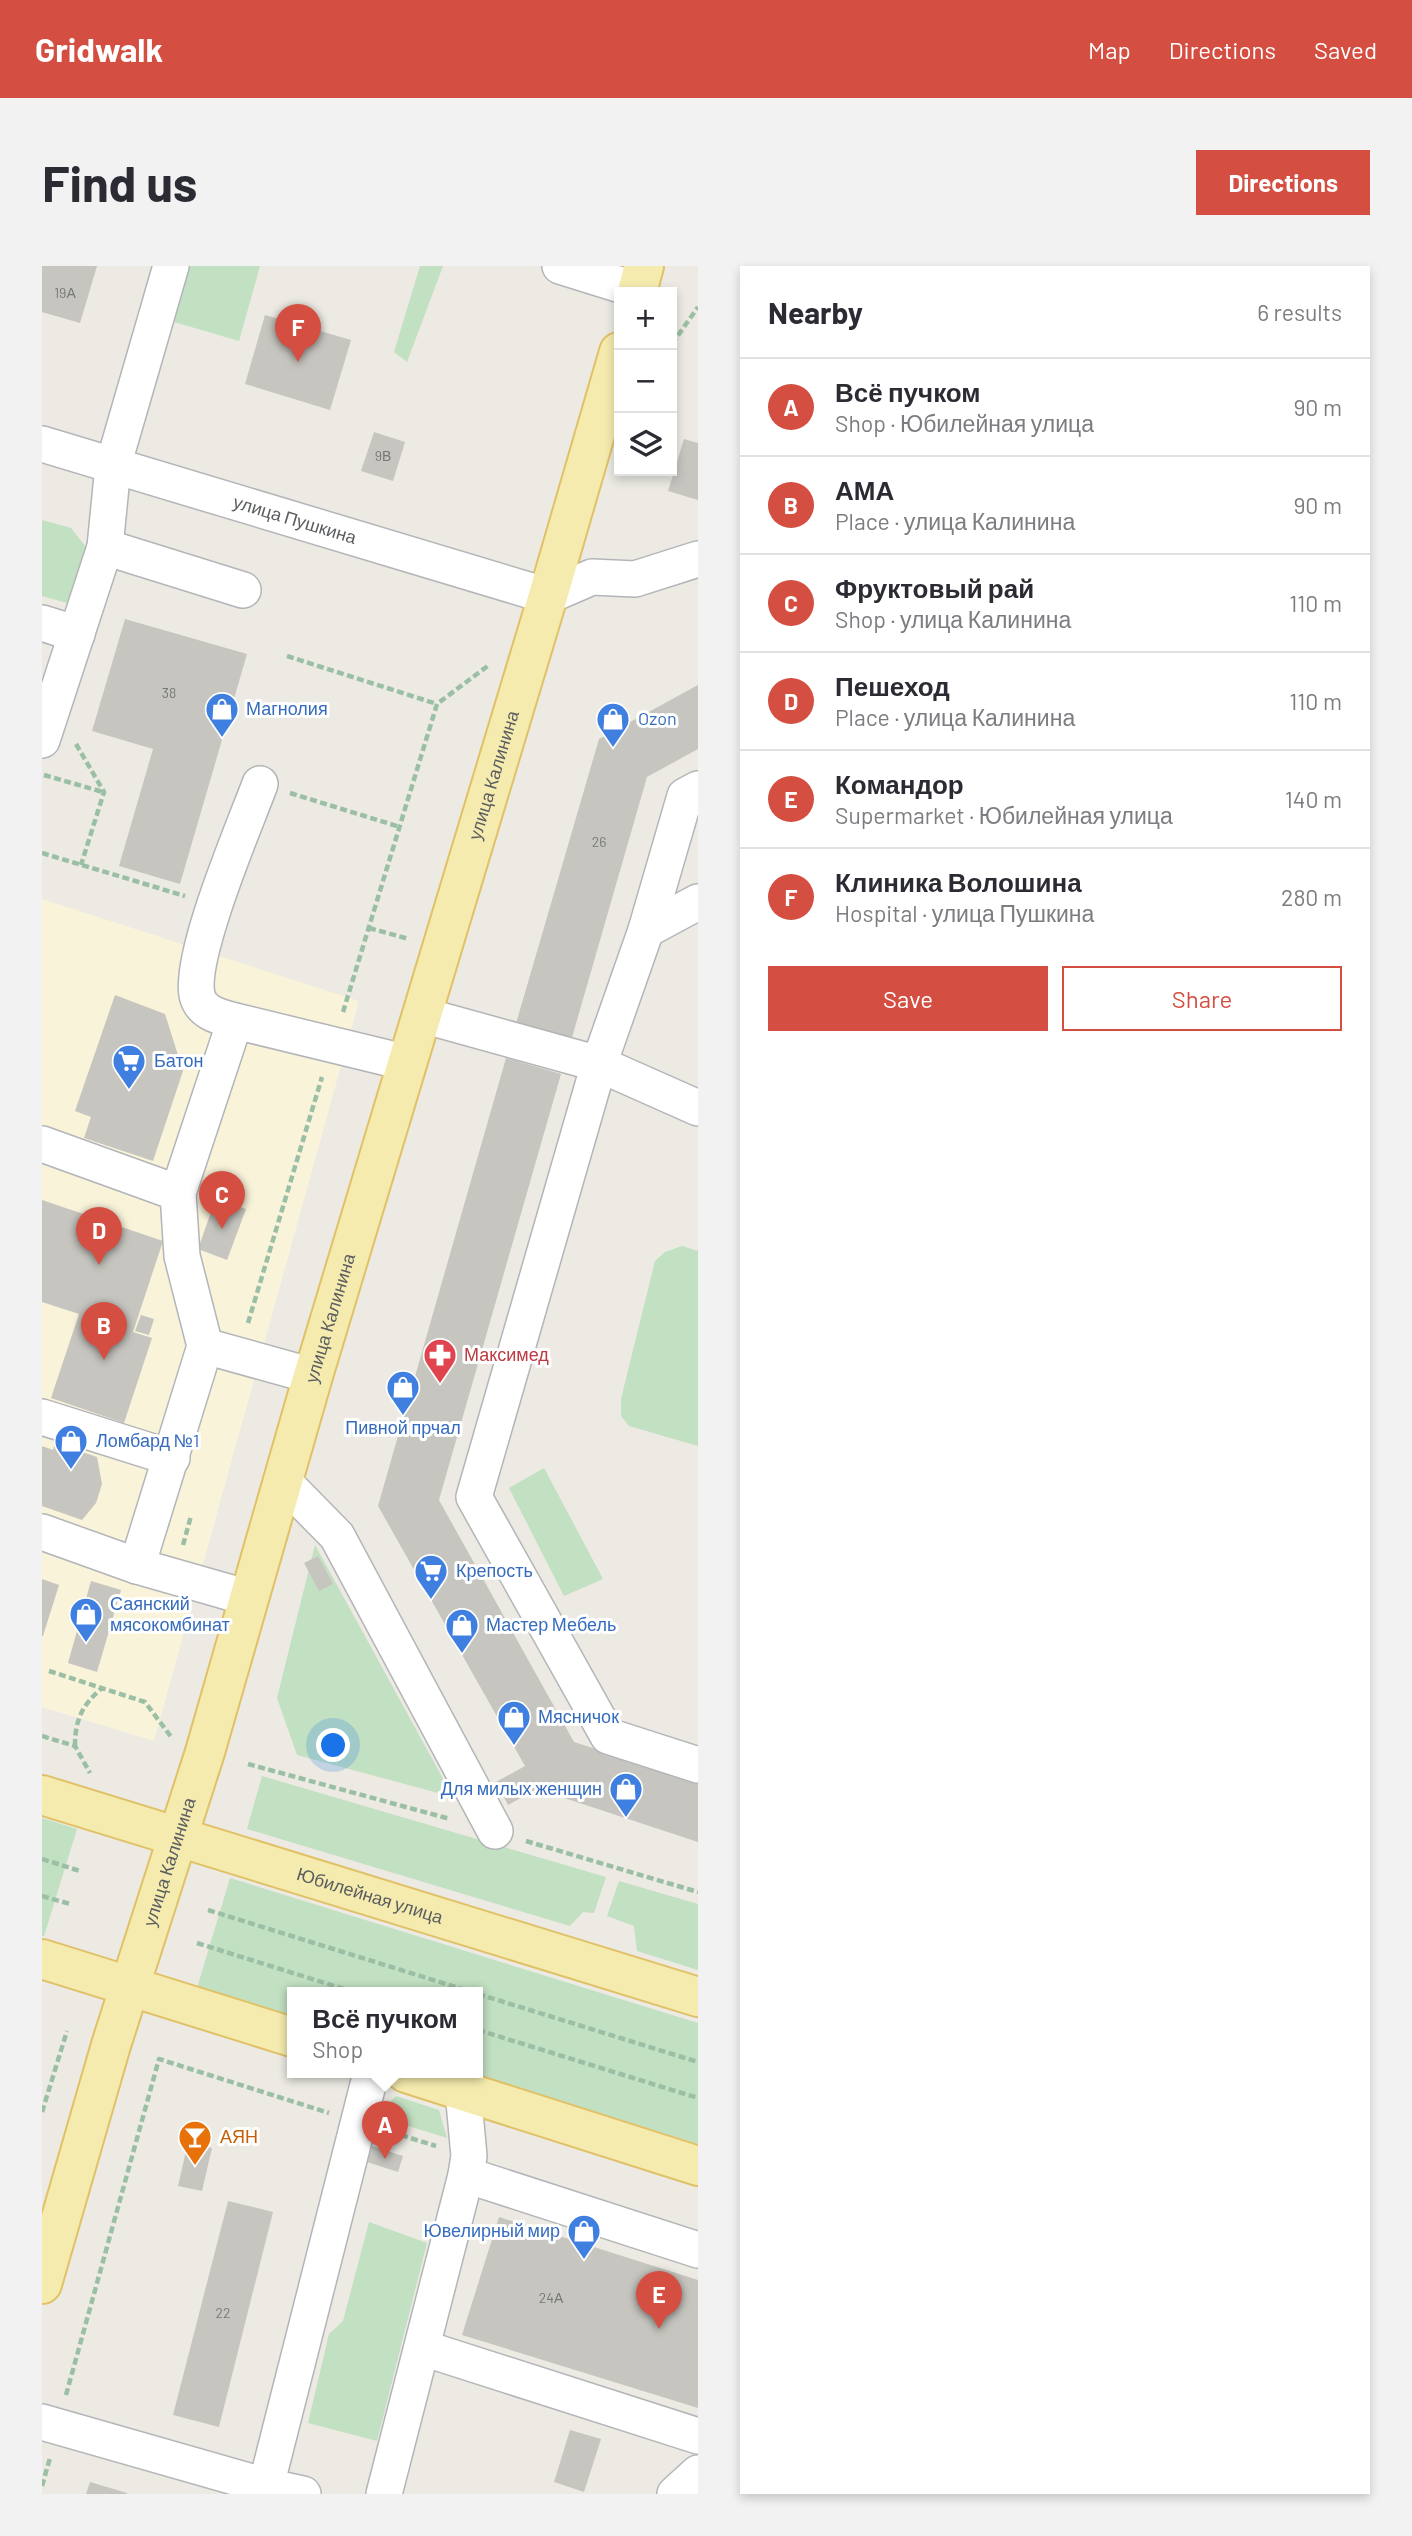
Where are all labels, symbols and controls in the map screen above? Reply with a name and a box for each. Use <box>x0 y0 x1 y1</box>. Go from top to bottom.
text: Gridwalk <box>35 29 163 69</box>
text: Map <box>1088 35 1131 64</box>
text: Directions <box>1169 35 1276 64</box>
text: Saved <box>1314 35 1377 64</box>
button: Directions <box>1196 150 1370 215</box>
text: Find us <box>42 153 197 212</box>
house number: 19А <box>54 284 76 301</box>
map controls <box>614 287 677 476</box>
button: + <box>614 287 677 350</box>
text: Nearby <box>768 294 863 330</box>
text: 6 results <box>1257 298 1342 326</box>
pin: F <box>275 304 321 362</box>
button: − <box>614 350 677 413</box>
text: Всё пучком <box>835 376 981 407</box>
text: A <box>783 393 799 421</box>
text: 90 m <box>1293 393 1342 421</box>
text: Shop · Юбилейная улица <box>835 409 1094 437</box>
button: layers <box>614 413 677 476</box>
house number: 9В <box>375 447 391 464</box>
text: АМА <box>835 474 894 505</box>
street label: улица Пушкина <box>231 490 360 548</box>
text: B <box>784 491 798 519</box>
text: 90 m <box>1293 491 1342 519</box>
text: Place · улица Калинина <box>835 507 1075 535</box>
text: Фруктовый рай <box>835 572 1034 603</box>
text: C <box>784 589 798 617</box>
text: 110 m <box>1289 589 1342 617</box>
text: Shop · улица Калинина <box>835 605 1071 633</box>
text: Пешеход <box>835 670 950 701</box>
house number: 38 <box>162 684 176 701</box>
text: D <box>784 687 798 715</box>
text: 110 m <box>1289 687 1342 715</box>
shop icon: Магнолия <box>203 690 241 739</box>
place label: Магнолия <box>246 697 328 719</box>
shop icon: Ozon <box>594 700 632 749</box>
text: Place · улица Калинина <box>835 703 1075 731</box>
street label: улица Калинина <box>463 707 523 842</box>
place label: Ozon <box>638 707 677 729</box>
text: Командор <box>835 768 964 799</box>
text: E <box>784 785 798 813</box>
text: 140 m <box>1285 785 1342 813</box>
text: Supermarket · Юбилейная улица <box>835 801 1173 829</box>
house number: 26 <box>592 833 606 850</box>
text: Клиника Волошина <box>835 866 1082 897</box>
text: F <box>785 883 797 911</box>
text: 280 m <box>1281 883 1342 911</box>
text: Hospital · улица Пушкина <box>835 899 1094 927</box>
button: Save <box>768 966 1048 1031</box>
button: Share <box>1062 966 1342 1031</box>
supermarket icon: Батон <box>110 1042 148 1091</box>
place label: Батон <box>154 1049 203 1071</box>
pin: C <box>199 1171 245 1229</box>
pin: D <box>76 1207 122 1265</box>
street label: улица Калинина <box>300 1250 360 1385</box>
pin: B <box>81 1302 127 1360</box>
pharmacy icon: Максимед <box>421 1336 459 1385</box>
place label: Максимед <box>464 1343 549 1365</box>
shop icon: Пивной прчал <box>384 1368 422 1417</box>
place label: Пивной прчал <box>345 1416 461 1438</box>
shop icon: Ломбард №1 <box>52 1422 90 1471</box>
place label: Ломбард №1 <box>96 1429 199 1451</box>
supermarket icon: Крепость <box>412 1552 450 1601</box>
place label: Крепость <box>456 1559 533 1581</box>
place label: Саянский мясокомбинат <box>110 1592 230 1635</box>
shop icon: Саянский мясокомбинат <box>67 1595 105 1644</box>
shop icon: Мастер Мебель <box>443 1606 481 1655</box>
place label: Мастер Мебель <box>486 1613 616 1635</box>
shop icon: Мясничок <box>495 1698 533 1747</box>
place label: Мясничок <box>538 1705 619 1727</box>
your location <box>316 1728 350 1762</box>
shop icon: Для милых женщин <box>607 1770 645 1819</box>
place label: Для милых женщин <box>441 1777 602 1799</box>
street label: улица Калинина <box>138 1793 200 1929</box>
street label: Юбилейная улица <box>294 1862 447 1928</box>
popup <box>287 1987 483 2078</box>
text: Всё пучком <box>312 2002 458 2033</box>
text: Shop <box>312 2035 363 2063</box>
pin: A <box>362 2101 408 2159</box>
bar icon: АЯН <box>176 2118 214 2167</box>
place label: АЯН <box>220 2125 258 2147</box>
shop icon: Ювелирный мир <box>565 2212 603 2261</box>
place label: Ювелирный мир <box>424 2219 560 2241</box>
pin: E <box>636 2271 682 2329</box>
house number: 24А <box>539 2289 564 2306</box>
house number: 22 <box>215 2304 231 2321</box>

